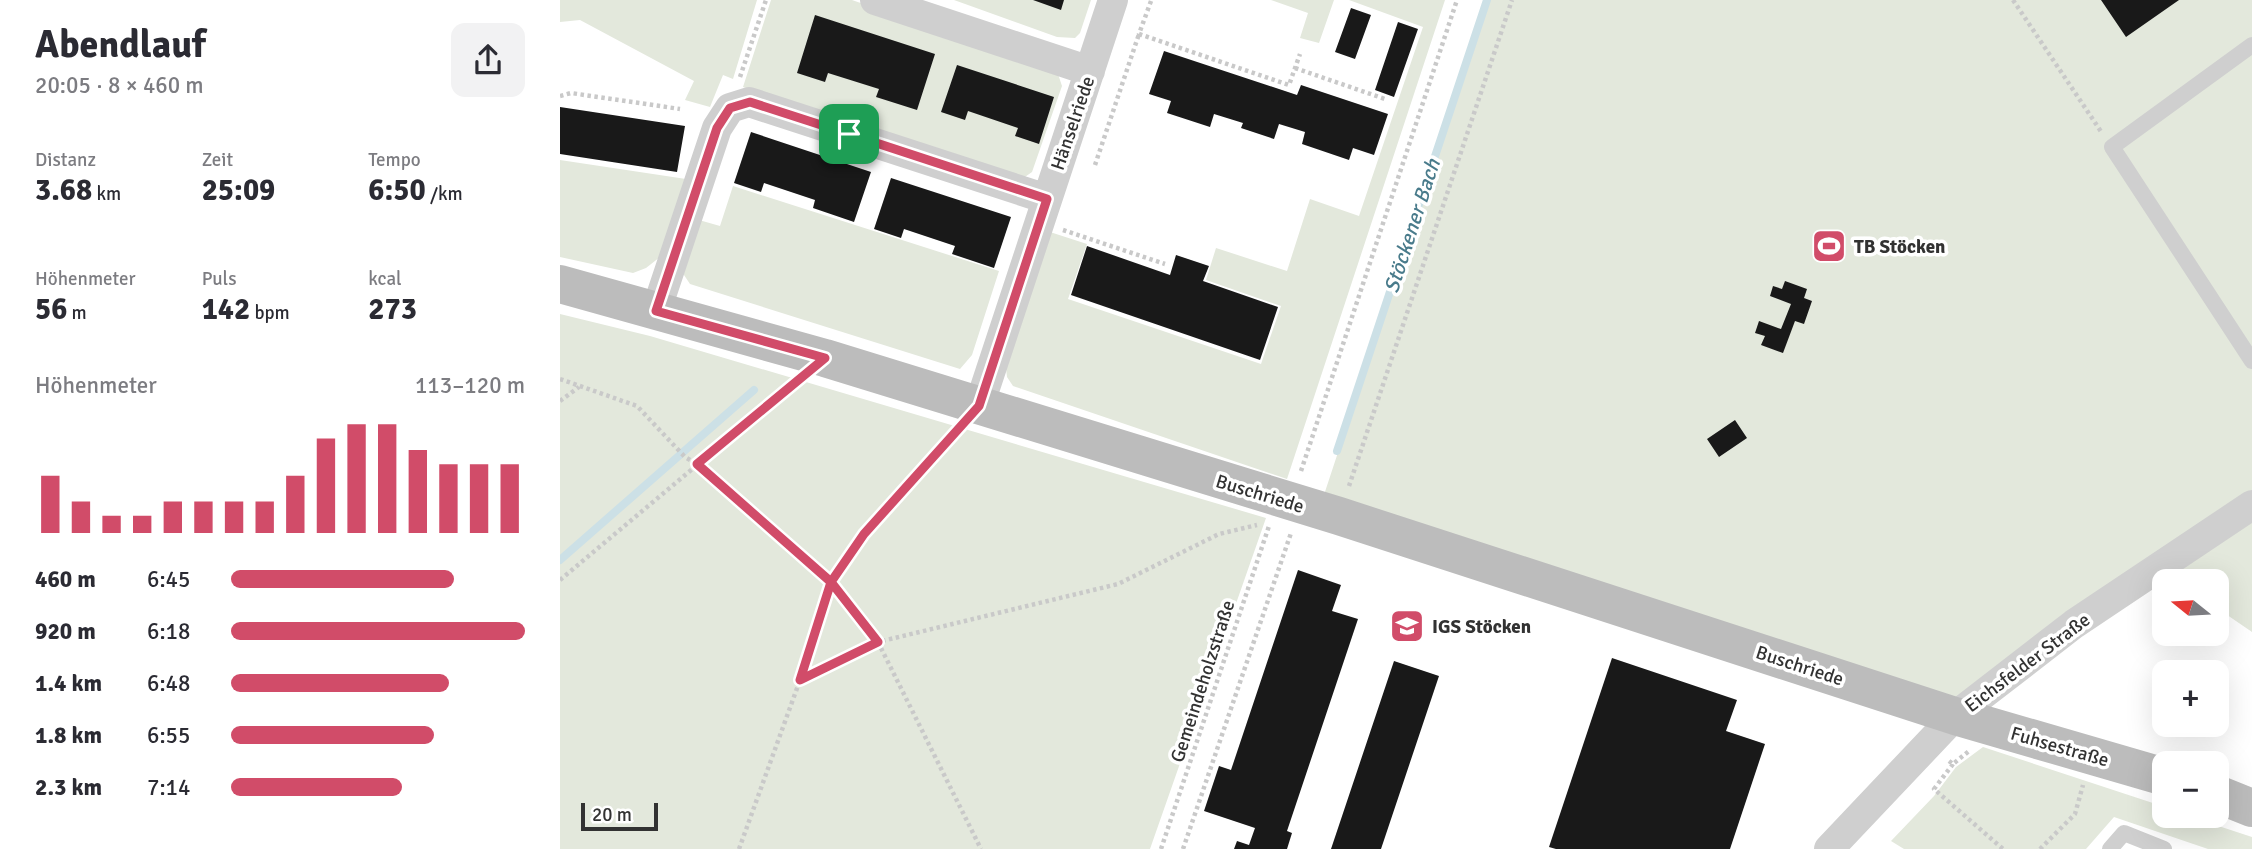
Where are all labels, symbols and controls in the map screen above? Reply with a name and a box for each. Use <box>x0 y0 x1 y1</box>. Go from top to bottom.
text: Abendlauf <box>35 21 206 68</box>
button: share <box>451 23 525 97</box>
text: 20:05 · 8 × 460 m <box>35 71 204 100</box>
street label: Hänselriede <box>1046 73 1100 173</box>
pin <box>819 104 879 164</box>
icon: arrive <box>830 115 868 153</box>
text: Distanz <box>35 148 96 172</box>
text: Zeit <box>202 148 233 172</box>
text: Tempo <box>368 148 421 172</box>
water label: Stöckener Bach <box>1378 155 1446 296</box>
text: 3.68 <box>35 172 92 209</box>
text: 25:09 <box>202 172 275 209</box>
text: 6:50 <box>368 172 426 209</box>
text: km <box>92 182 121 206</box>
text: /km <box>426 182 463 206</box>
sports icon: TB Stöcken <box>1810 227 1848 265</box>
place label: TB Stöcken <box>1854 235 1945 259</box>
text: Höhenmeter <box>35 267 136 291</box>
text: Puls <box>202 267 236 291</box>
text: kcal <box>368 267 402 291</box>
text: 56 <box>35 291 67 328</box>
text: 142 <box>202 291 250 328</box>
text: 273 <box>368 291 417 328</box>
text: m <box>67 301 87 325</box>
text: bpm <box>250 301 290 325</box>
text: Höhenmeter <box>35 371 157 400</box>
text: 113–120 m <box>415 371 525 400</box>
street label: Buschriede <box>1213 469 1307 519</box>
text: 460 m <box>35 565 96 594</box>
text: 6:45 <box>147 565 190 594</box>
north arrow <box>2152 569 2230 646</box>
map controls <box>2152 569 2229 828</box>
street label: Gemeindeholzstraße <box>1165 597 1240 765</box>
school or university icon: IGS Stöcken <box>1388 607 1426 645</box>
street label: Eichsfelder Straße <box>1960 608 2095 718</box>
place label: IGS Stöcken <box>1432 615 1531 639</box>
text: 920 m <box>35 617 96 646</box>
text: 6:18 <box>147 617 190 646</box>
street label: Buschriede <box>1753 640 1847 691</box>
button: + <box>2152 660 2229 737</box>
text: 1.4 km <box>35 669 102 698</box>
text: 6:48 <box>147 669 190 698</box>
text: 1.8 km <box>35 721 102 750</box>
text: 6:55 <box>147 721 190 750</box>
street label: Fuhsestraße <box>2008 722 2112 772</box>
button: − <box>2152 751 2229 828</box>
text: 2.3 km <box>35 773 102 802</box>
text: 7:14 <box>147 773 190 802</box>
scale bar <box>581 800 658 832</box>
text: 20 m <box>592 803 632 827</box>

